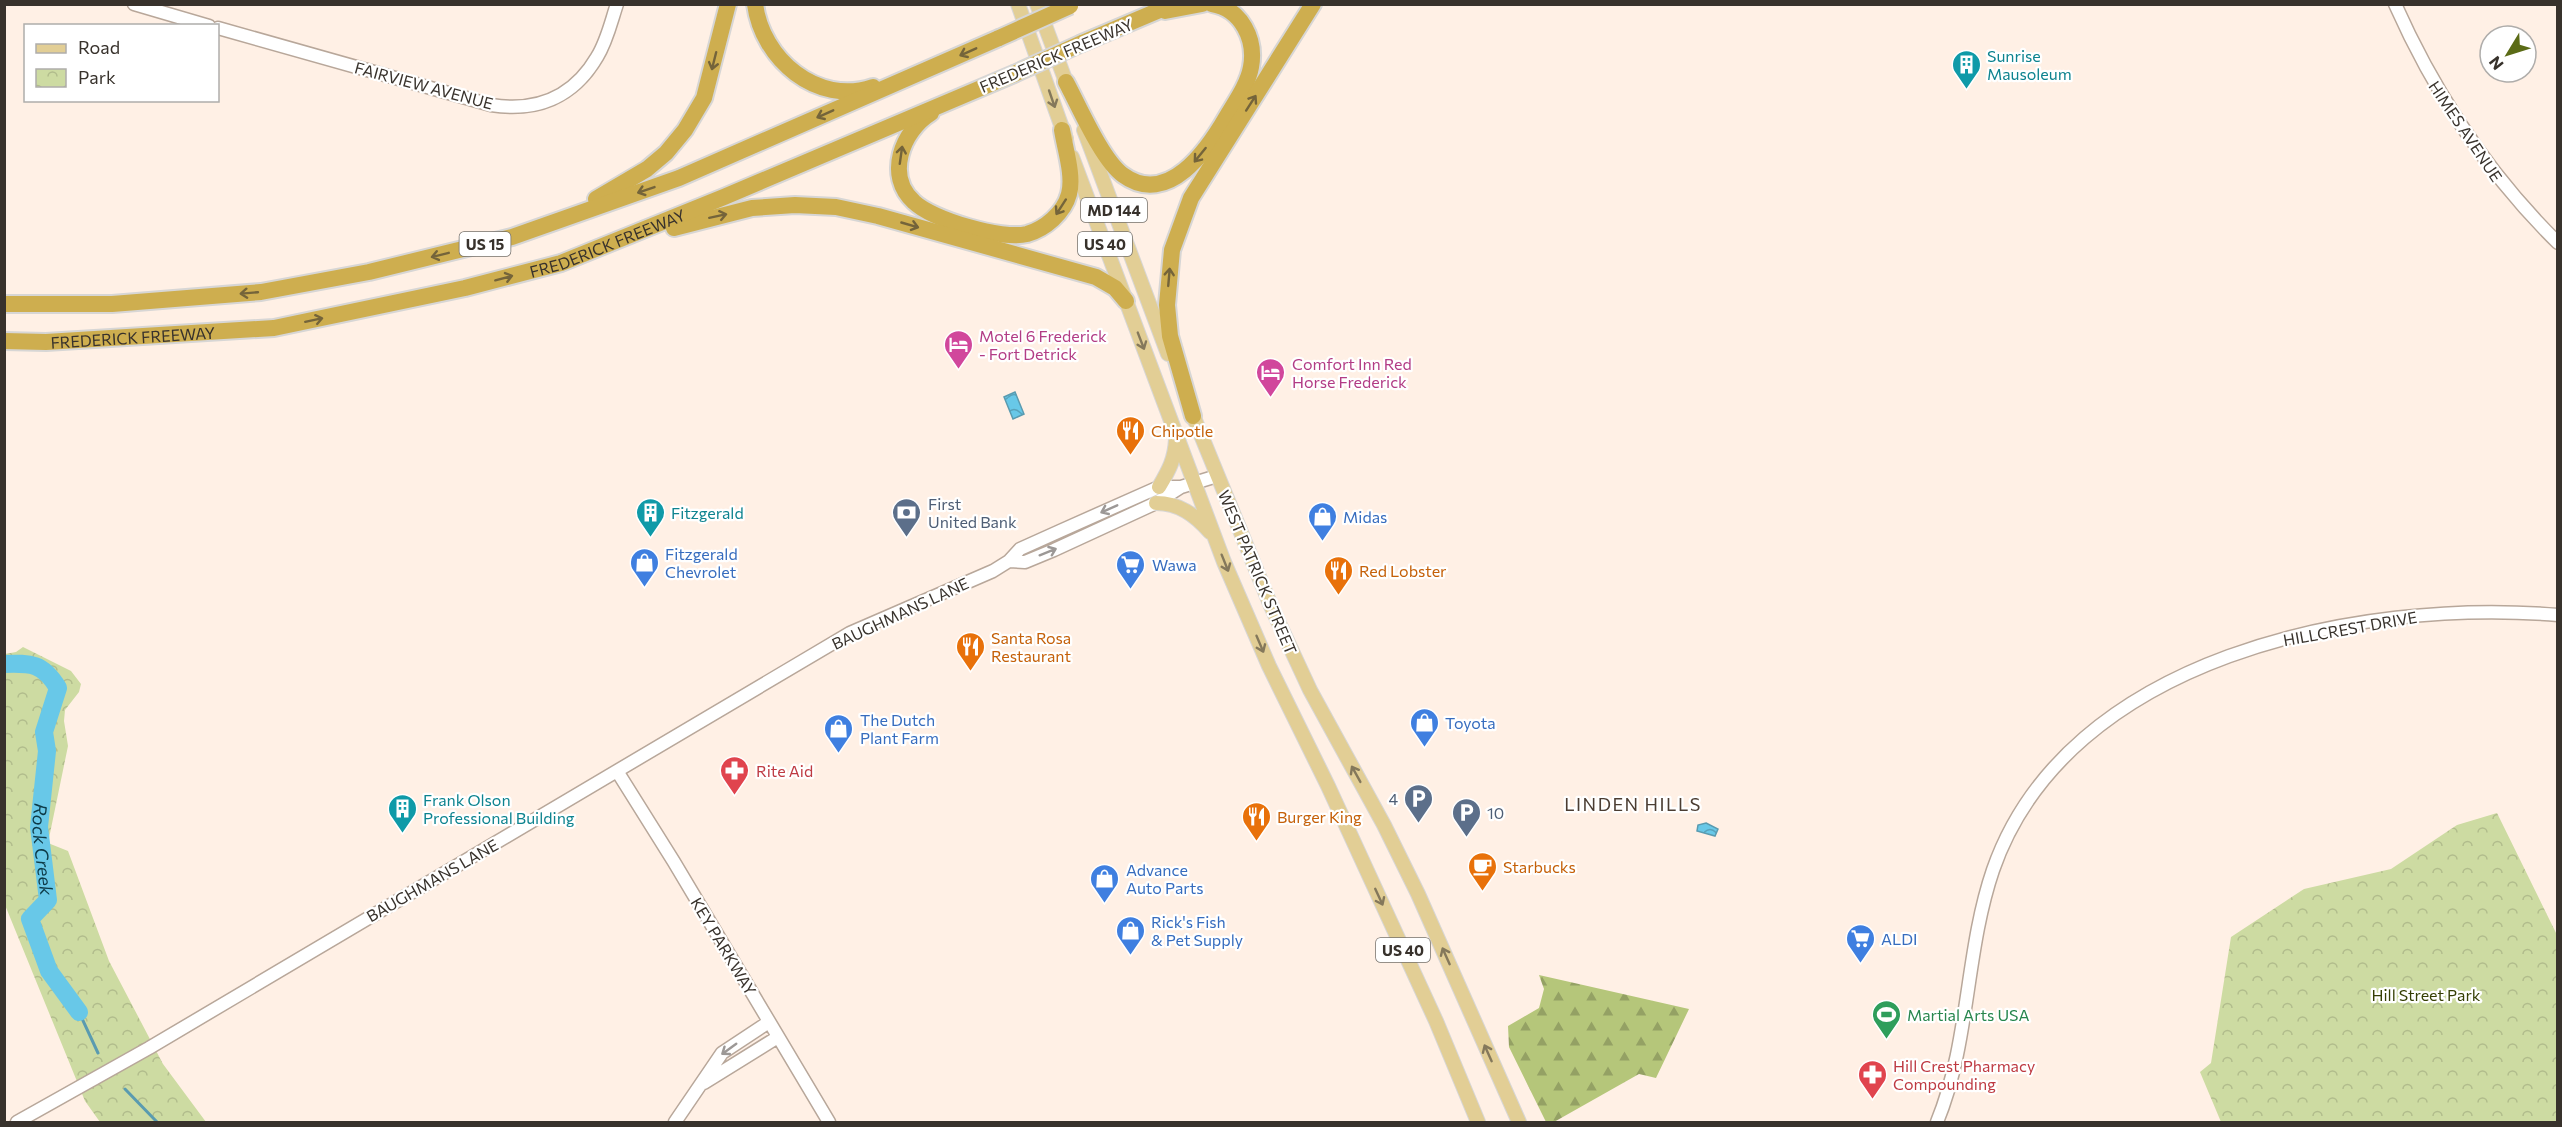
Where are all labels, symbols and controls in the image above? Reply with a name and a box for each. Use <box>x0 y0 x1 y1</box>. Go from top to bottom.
street label: FREDERICK FREEWAY <box>976 14 1136 96</box>
legend <box>24 24 219 102</box>
north arrow <box>2478 24 2538 84</box>
text: Road <box>78 36 120 58</box>
place label: Sunrise Mausoleum <box>1987 46 2072 83</box>
one-way arrow <box>959 47 978 58</box>
building icon: Sunrise Mausoleum <box>1950 48 1982 90</box>
one-way arrow <box>707 51 719 70</box>
text: N <box>2485 53 2507 74</box>
street label: FAIRVIEW AVENUE <box>353 57 495 113</box>
text: Park <box>78 66 116 88</box>
street label: HIMES AVENUE <box>2425 77 2507 185</box>
one-way arrow <box>1047 89 1058 108</box>
one-way arrow <box>1245 95 1257 112</box>
one-way arrow <box>817 109 835 120</box>
one-way arrow <box>896 146 907 165</box>
one-way arrow <box>1194 146 1207 162</box>
one-way arrow <box>637 185 656 196</box>
one-way arrow <box>1055 198 1067 215</box>
road number: MD 144 <box>1081 198 1147 222</box>
street label: FREDERICK FREEWAY <box>527 204 688 280</box>
one-way arrow <box>708 210 727 221</box>
one-way arrow <box>900 219 919 231</box>
road number: US 15 <box>460 232 510 256</box>
road number: US 40 <box>1078 232 1132 256</box>
one-way arrow <box>431 249 450 261</box>
one-way arrow <box>1164 267 1175 287</box>
one-way arrow <box>494 272 513 283</box>
one-way arrow <box>239 288 259 299</box>
one-way arrow <box>303 314 323 325</box>
street label: FREDERICK FREEWAY <box>50 322 216 351</box>
place label: Motel 6 Frederick - Fort Detrick <box>979 326 1107 363</box>
hotel icon: Motel 6 Frederick - Fort Detrick <box>942 328 974 370</box>
one-way arrow <box>1137 331 1148 350</box>
place label: Comfort Inn Red Horse Frederick <box>1292 354 1412 391</box>
hotel icon: Comfort Inn Red Horse Frederick <box>1255 356 1287 398</box>
restaurant icon: Chipotle <box>1114 414 1146 456</box>
place label: Chipotle <box>1151 421 1213 440</box>
street label: WEST PATRICK STREET <box>1215 487 1301 657</box>
place label: First United Bank <box>928 494 1017 531</box>
building icon: Fitzgerald <box>634 496 666 538</box>
bank icon: First United Bank <box>891 496 923 538</box>
shop icon: Midas <box>1306 500 1338 542</box>
place label: Fitzgerald <box>671 503 744 522</box>
one-way arrow <box>1101 503 1119 515</box>
place label: Midas <box>1343 507 1387 526</box>
place label: Fitzgerald Chevrolet <box>665 544 738 581</box>
shop icon: Fitzgerald Chevrolet <box>628 546 660 588</box>
one-way arrow <box>1038 546 1056 557</box>
supermarket icon: Wawa <box>1115 548 1147 590</box>
one-way arrow <box>1220 554 1231 572</box>
restaurant icon: Red Lobster <box>1322 554 1354 596</box>
place label: Wawa <box>1152 555 1197 574</box>
place label: Red Lobster <box>1359 561 1447 580</box>
street label: BAUGHMANS LANE <box>829 573 971 653</box>
street label: HILLCREST DRIVE <box>2282 607 2418 649</box>
place label: Santa Rosa Restaurant <box>991 628 1072 665</box>
restaurant icon: Santa Rosa Restaurant <box>954 630 986 672</box>
one-way arrow <box>1254 635 1266 653</box>
shop icon: Toyota <box>1408 706 1440 748</box>
place label: The Dutch Plant Farm <box>860 710 939 747</box>
shop icon: The Dutch Plant Farm <box>823 712 855 754</box>
place label: Toyota <box>1445 713 1496 732</box>
pharmacy icon: Rite Aid <box>719 754 751 796</box>
place label: Rite Aid <box>756 761 813 780</box>
one-way arrow <box>1350 766 1362 783</box>
parking icon: 4 <box>1403 782 1435 824</box>
place label: 4 <box>1388 789 1398 808</box>
place label: Frank Olson Professional Building <box>423 790 575 827</box>
building icon: Frank Olson Professional Building <box>386 792 418 834</box>
district label: LINDEN HILLS <box>1564 793 1702 815</box>
parking icon: 10 <box>1450 796 1482 838</box>
restaurant icon: Burger King <box>1240 800 1272 842</box>
water label: Rock Creek <box>28 802 58 898</box>
place label: 10 <box>1487 803 1504 822</box>
place label: Burger King <box>1277 807 1362 826</box>
street label: BAUGHMANS LANE <box>363 835 501 925</box>
cafe icon: Starbucks <box>1466 850 1498 892</box>
place label: Starbucks <box>1503 857 1576 876</box>
place label: Advance Auto Parts <box>1126 860 1204 897</box>
shop icon: Advance Auto Parts <box>1089 862 1121 904</box>
one-way arrow <box>1373 888 1385 906</box>
street label: KEY PARKWAY <box>687 894 761 999</box>
place label: Rick's Fish & Pet Supply <box>1151 912 1243 949</box>
shop icon: Rick's Fish & Pet Supply <box>1114 914 1146 956</box>
supermarket icon: ALDI <box>1844 922 1876 964</box>
place label: ALDI <box>1881 929 1917 948</box>
road number: US 40 <box>1376 938 1430 962</box>
one-way arrow <box>1440 947 1451 965</box>
park label: Hill Street Park <box>2371 985 2481 1004</box>
sports icon: Martial Arts USA <box>1870 998 1902 1040</box>
place label: Martial Arts USA <box>1907 1005 2030 1024</box>
one-way arrow <box>721 1043 737 1055</box>
one-way arrow <box>1482 1045 1494 1063</box>
place label: Hill Crest Pharmacy Compounding <box>1893 1056 2035 1093</box>
pharmacy icon: Hill Crest Pharmacy Compounding <box>1856 1058 1888 1100</box>

